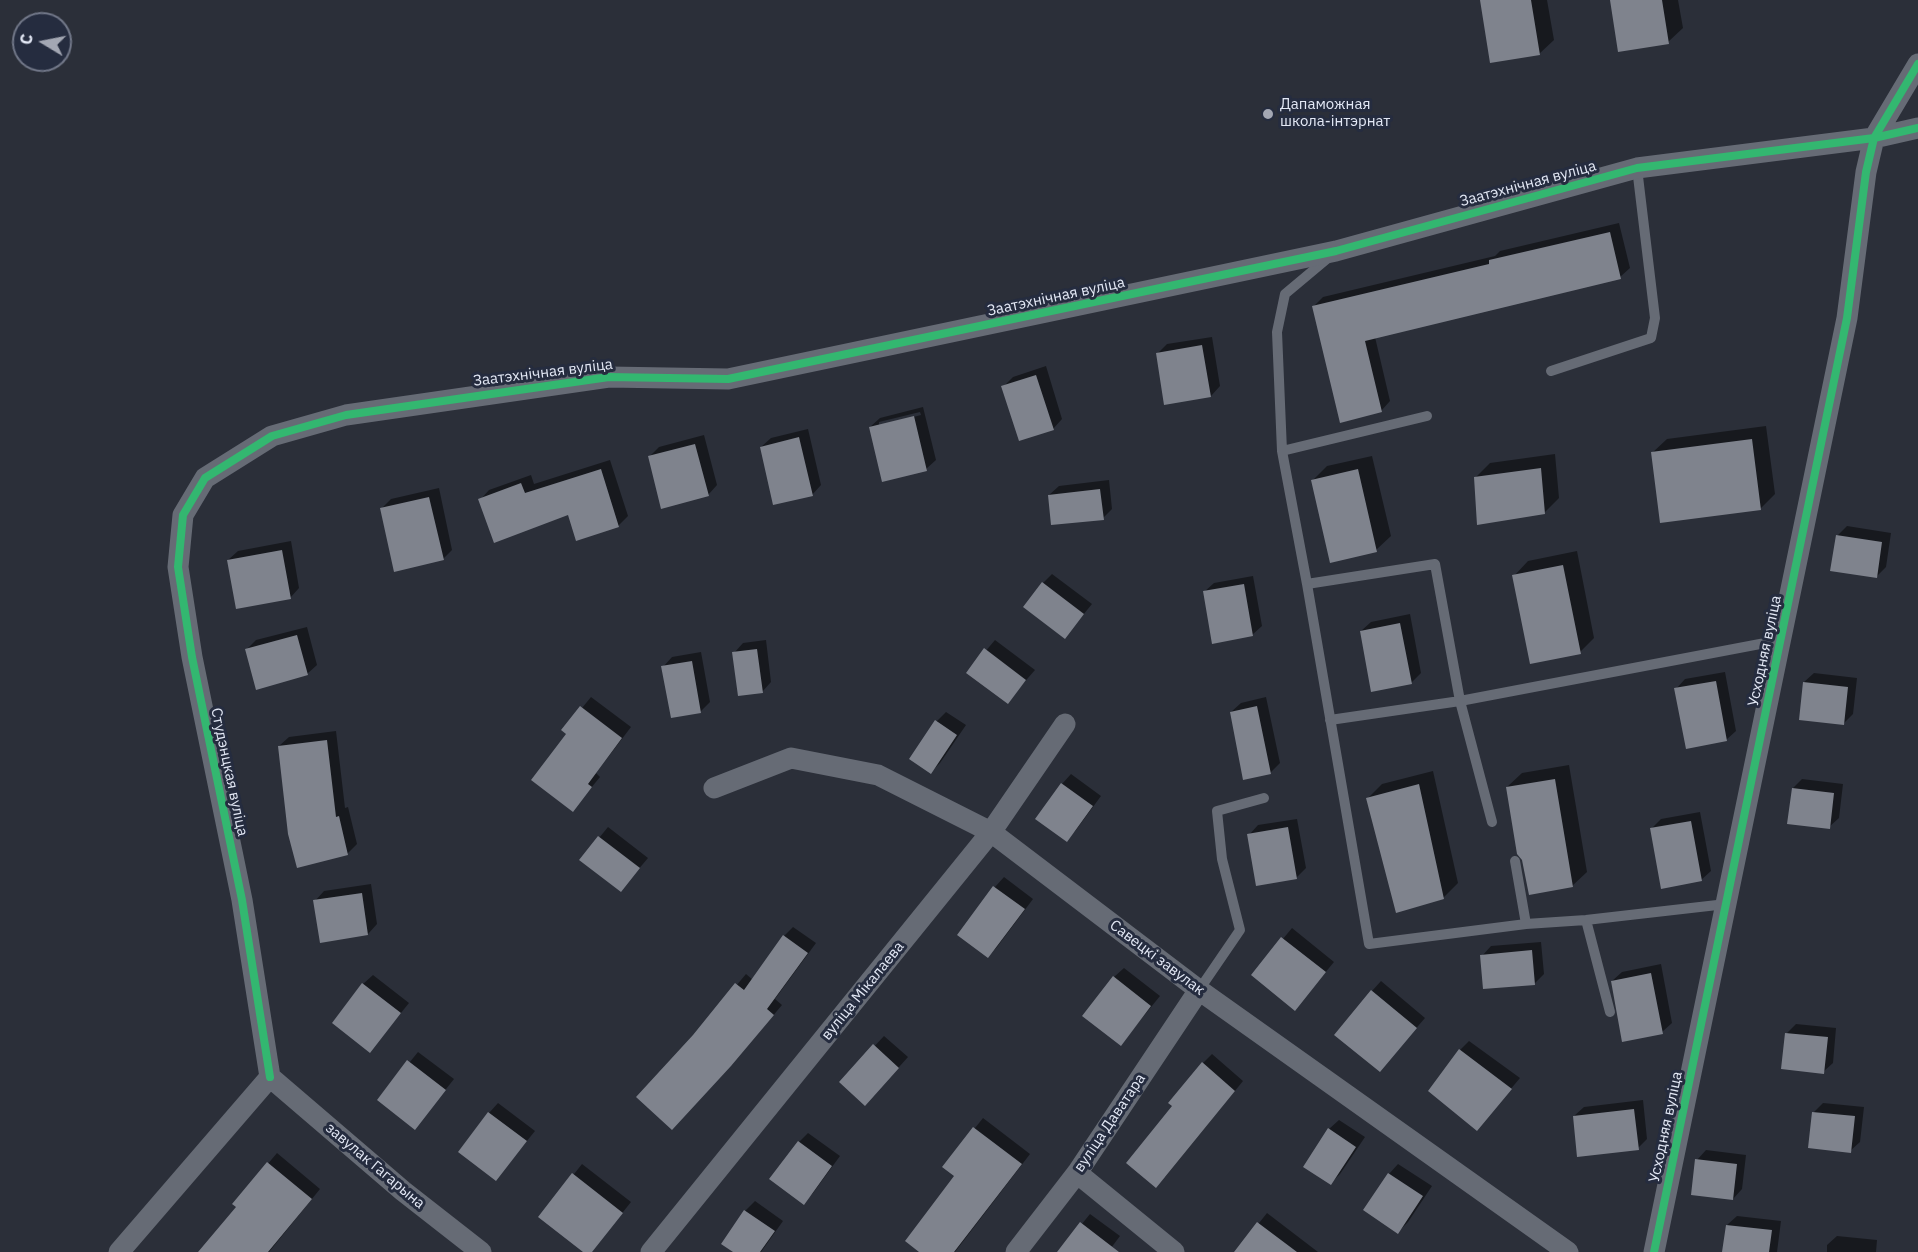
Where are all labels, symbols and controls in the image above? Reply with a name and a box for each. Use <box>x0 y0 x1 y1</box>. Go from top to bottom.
north arrow <box>12 12 72 72</box>
text: С <box>15 32 37 46</box>
place label: Дапаможная школа-інтэрнат <box>1280 96 1390 131</box>
marker: Дапаможная школа-інтэрнат <box>1261 107 1275 121</box>
street label: Заатэхнічная вуліца <box>1458 157 1598 211</box>
street label: Заатэхнічная вуліца <box>985 274 1127 320</box>
street label: Заатэхнічная вуліца <box>472 356 614 390</box>
street label: Усходняя вуліца <box>1744 594 1786 708</box>
street label: Студэнцкая вуліца <box>207 706 251 838</box>
street label: Савецкі завулак <box>1106 916 1208 1000</box>
street label: вуліца Мікалаева <box>818 938 908 1044</box>
street label: вуліца Даватара <box>1070 1070 1150 1176</box>
street label: Усходняя вуліца <box>1645 1070 1687 1184</box>
street label: завулак Гагарына <box>322 1119 428 1213</box>

